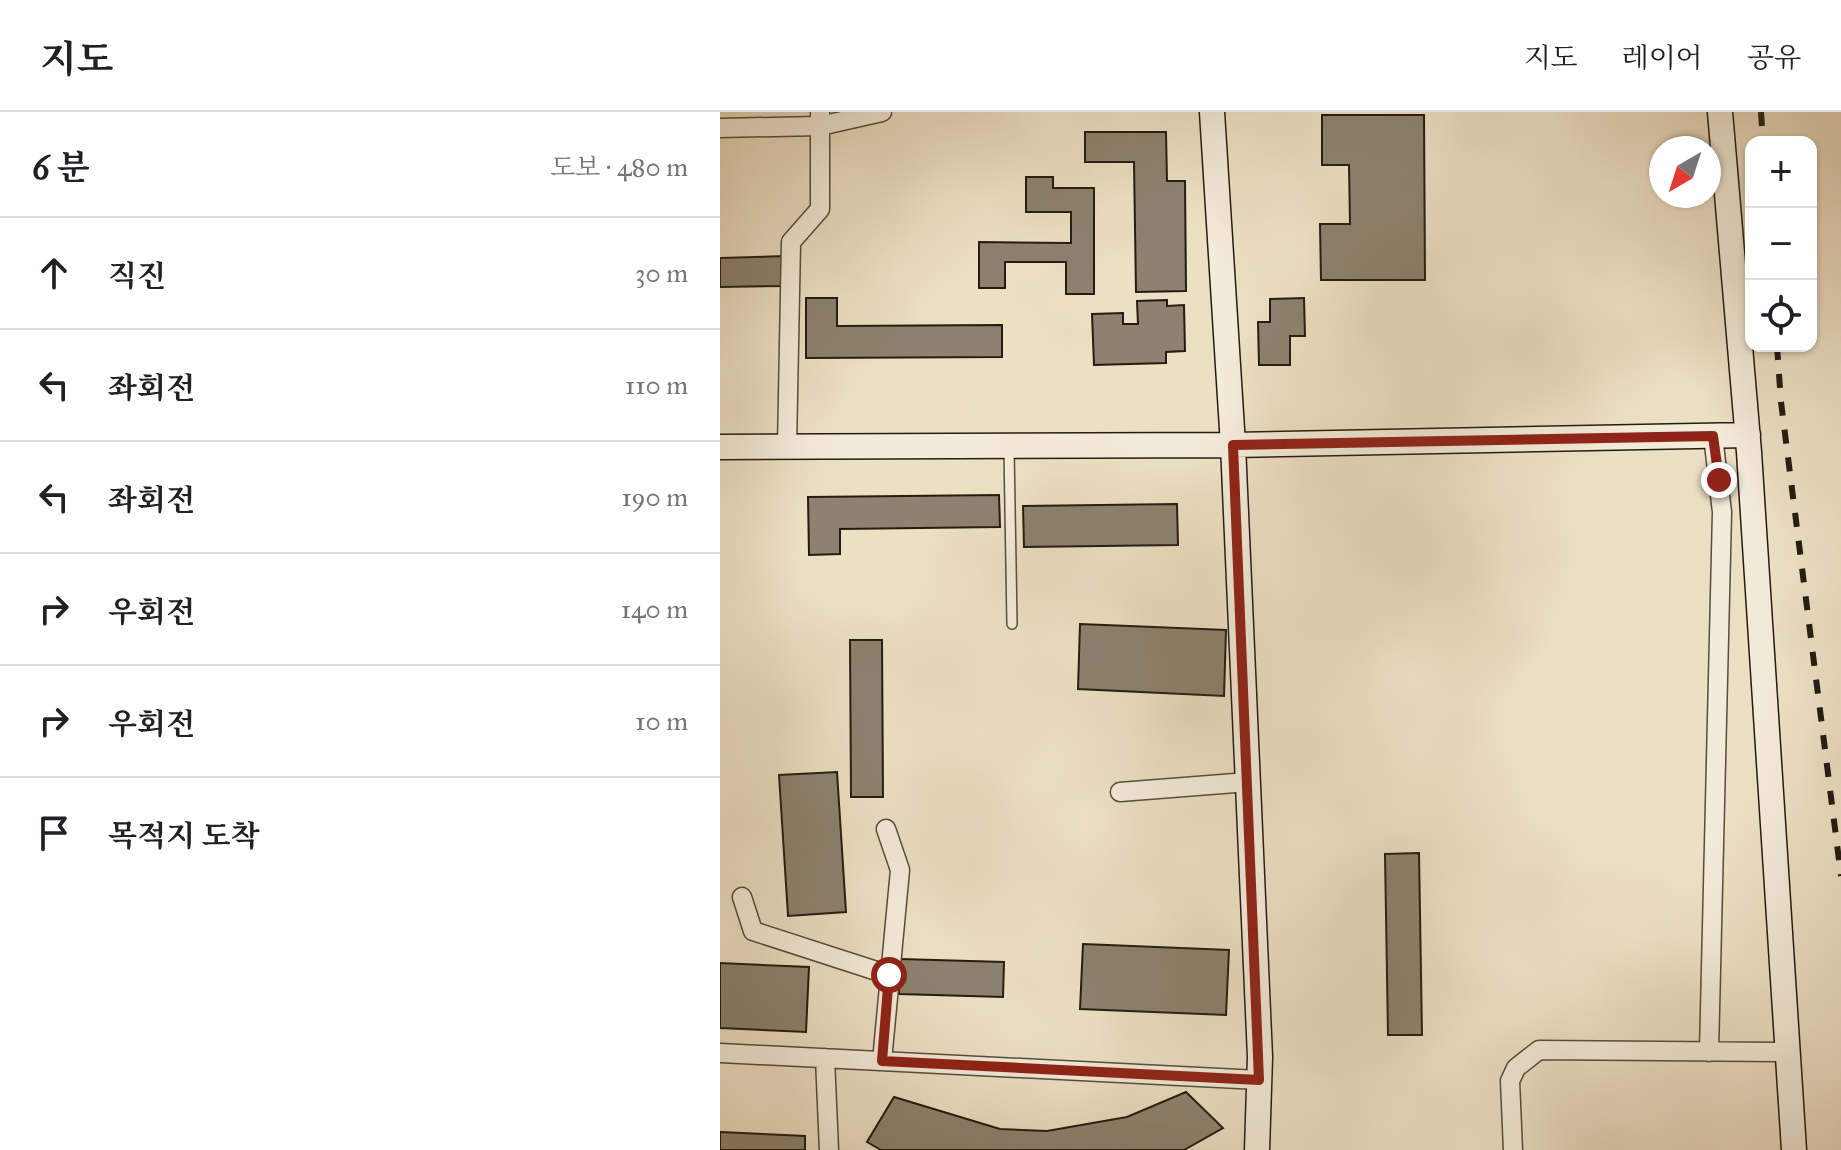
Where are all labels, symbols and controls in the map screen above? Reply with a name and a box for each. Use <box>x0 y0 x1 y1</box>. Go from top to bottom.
text: 지도 <box>40 36 113 82</box>
text: 지도 <box>1524 40 1578 75</box>
text: 레이어 <box>1622 40 1703 75</box>
text: 공유 <box>1747 40 1801 75</box>
north arrow <box>1649 136 1721 208</box>
map controls <box>1745 136 1817 352</box>
button: + <box>1745 136 1817 208</box>
text: 6 분 <box>32 147 90 188</box>
text: 도보 · 480 m <box>550 151 688 183</box>
button: − <box>1745 208 1817 280</box>
icon: ahead <box>32 251 76 295</box>
text: 30 m <box>635 257 688 289</box>
text: 직진 <box>108 258 166 294</box>
button: locate <box>1745 280 1817 352</box>
icon: left <box>32 363 76 407</box>
text: 110 m <box>625 369 688 401</box>
text: 좌회전 <box>108 370 195 406</box>
route end <box>1701 462 1737 498</box>
icon: left <box>32 475 76 519</box>
text: 190 m <box>621 481 688 513</box>
text: 좌회전 <box>108 482 195 518</box>
icon: right <box>32 587 76 631</box>
text: 140 m <box>621 593 688 625</box>
text: 우회전 <box>108 594 195 630</box>
icon: right <box>32 699 76 743</box>
text: 10 m <box>635 705 688 737</box>
text: 우회전 <box>108 706 195 742</box>
icon: arrive <box>32 811 76 855</box>
text: 목적지 도착 <box>108 818 259 854</box>
route start <box>871 957 907 993</box>

